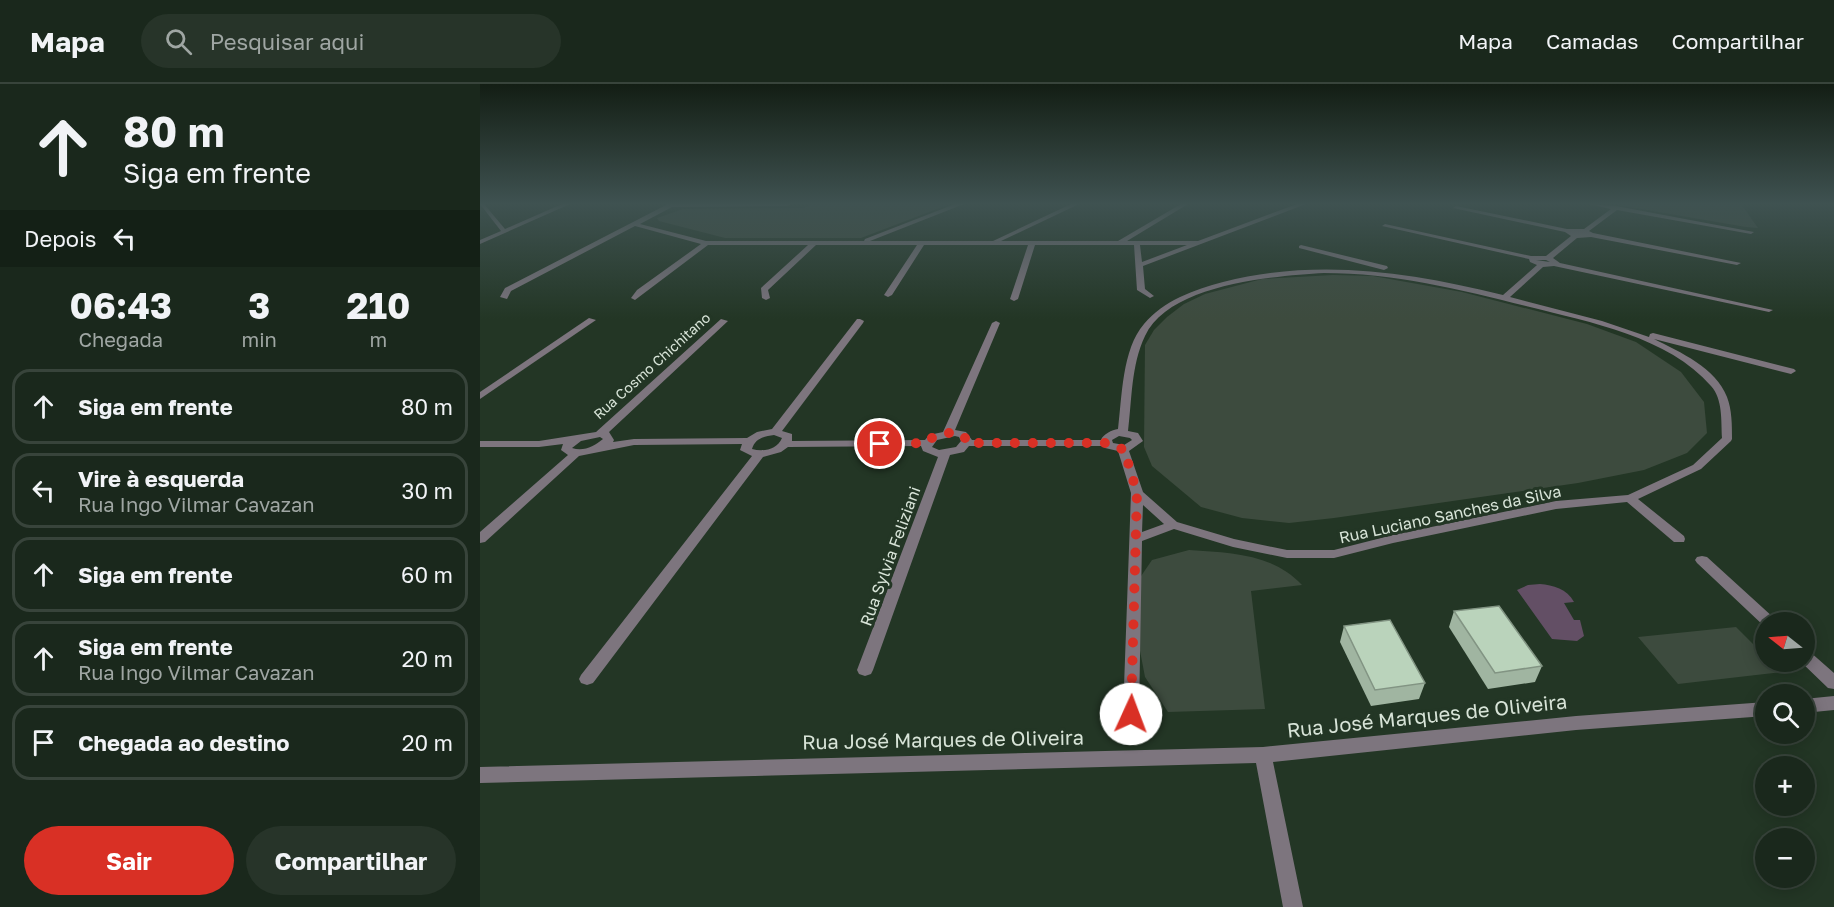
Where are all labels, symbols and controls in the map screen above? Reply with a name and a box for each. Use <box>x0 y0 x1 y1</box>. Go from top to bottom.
search box <box>141 14 561 68</box>
text: Mapa <box>30 25 105 58</box>
icon: search <box>162 25 195 58</box>
text: Pesquisar aqui <box>210 28 364 55</box>
text: Mapa <box>1458 28 1513 54</box>
text: Camadas <box>1546 28 1638 54</box>
text: Compartilhar <box>1671 28 1804 54</box>
text: 80 m <box>123 106 224 156</box>
icon: ahead <box>24 108 102 186</box>
text: Siga em frente <box>123 157 311 189</box>
icon: left <box>108 222 141 255</box>
text: Depois <box>24 225 96 252</box>
text: 06:43 <box>70 284 172 327</box>
text: 3 <box>248 284 270 327</box>
text: 210 <box>346 284 410 327</box>
street label: Rua Cosmo Chichitano <box>590 309 714 423</box>
text: Chegada <box>78 327 163 351</box>
text: min <box>241 327 277 351</box>
text: m <box>370 327 387 351</box>
icon: ahead <box>27 390 60 423</box>
text: Siga em frente <box>78 393 233 420</box>
text: 80 m <box>401 393 453 420</box>
pin <box>854 418 905 469</box>
icon: arrive <box>863 427 896 460</box>
text: Vire à esquerda <box>78 465 244 492</box>
icon: left <box>27 474 60 507</box>
text: 30 m <box>402 477 453 504</box>
street label: Rua Luciano Sanches da Silva <box>1337 481 1563 547</box>
street label: Rua Sylvia Feliziani <box>855 483 925 629</box>
text: Rua Ingo Vilmar Cavazan <box>78 492 315 516</box>
icon: ahead <box>27 558 60 591</box>
text: Siga em frente <box>78 561 233 588</box>
text: 60 m <box>401 561 453 588</box>
north arrow <box>1755 612 1815 672</box>
map controls <box>1755 612 1815 888</box>
text: Siga em frente <box>78 633 233 660</box>
icon: ahead <box>27 642 60 675</box>
text: 20 m <box>402 645 453 672</box>
text: Rua Ingo Vilmar Cavazan <box>78 660 315 684</box>
position arrow <box>1099 682 1163 746</box>
button: search <box>1755 684 1815 744</box>
street label: Rua José Marques de Oliveira <box>1286 688 1568 742</box>
street label: Rua José Marques de Oliveira <box>802 725 1084 753</box>
icon: arrive <box>27 726 60 759</box>
text: Chegada ao destino <box>78 729 290 756</box>
text: 20 m <box>402 729 453 756</box>
button: + <box>1755 756 1815 816</box>
button: Sair <box>24 826 234 895</box>
button: Compartilhar <box>246 826 456 895</box>
button: − <box>1755 828 1815 888</box>

